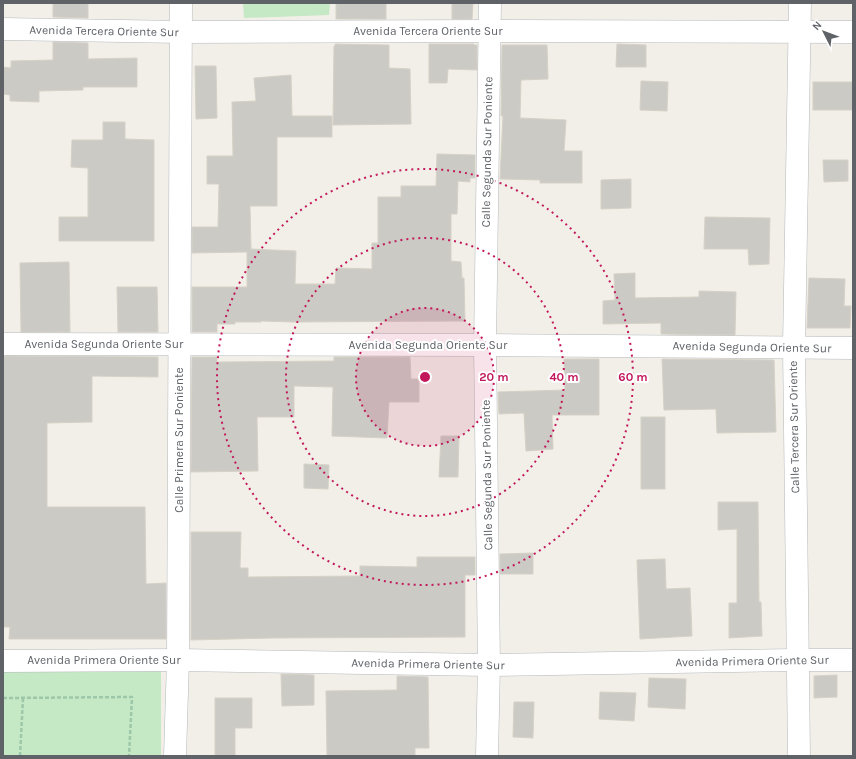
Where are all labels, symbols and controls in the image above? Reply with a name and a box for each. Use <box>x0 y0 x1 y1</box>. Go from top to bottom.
north arrow <box>804 12 844 52</box>
text: N <box>809 18 824 33</box>
street label: Avenida Tercera Oriente Sur <box>29 23 179 39</box>
street label: Avenida Tercera Oriente Sur <box>353 24 503 38</box>
street label: Calle Segunda Sur Poniente <box>479 77 495 227</box>
street label: Avenida Segunda Oriente Sur <box>25 337 184 351</box>
street label: Avenida Segunda Oriente Sur <box>349 338 508 352</box>
street label: Avenida Segunda Oriente Sur <box>672 339 832 355</box>
street label: Calle Tercera Sur Oriente <box>786 360 802 494</box>
street label: Calle Primera Sur Poniente <box>172 367 186 513</box>
centre of rings <box>418 370 432 384</box>
text: 20 m <box>479 370 509 384</box>
text: 40 m <box>549 370 579 384</box>
text: 60 m <box>618 370 648 384</box>
street label: Calle Segunda Sur Poniente <box>479 400 495 550</box>
street label: Avenida Primera Oriente Sur <box>27 653 181 667</box>
street label: Avenida Primera Oriente Sur <box>675 653 829 669</box>
street label: Avenida Primera Oriente Sur <box>351 656 505 672</box>

